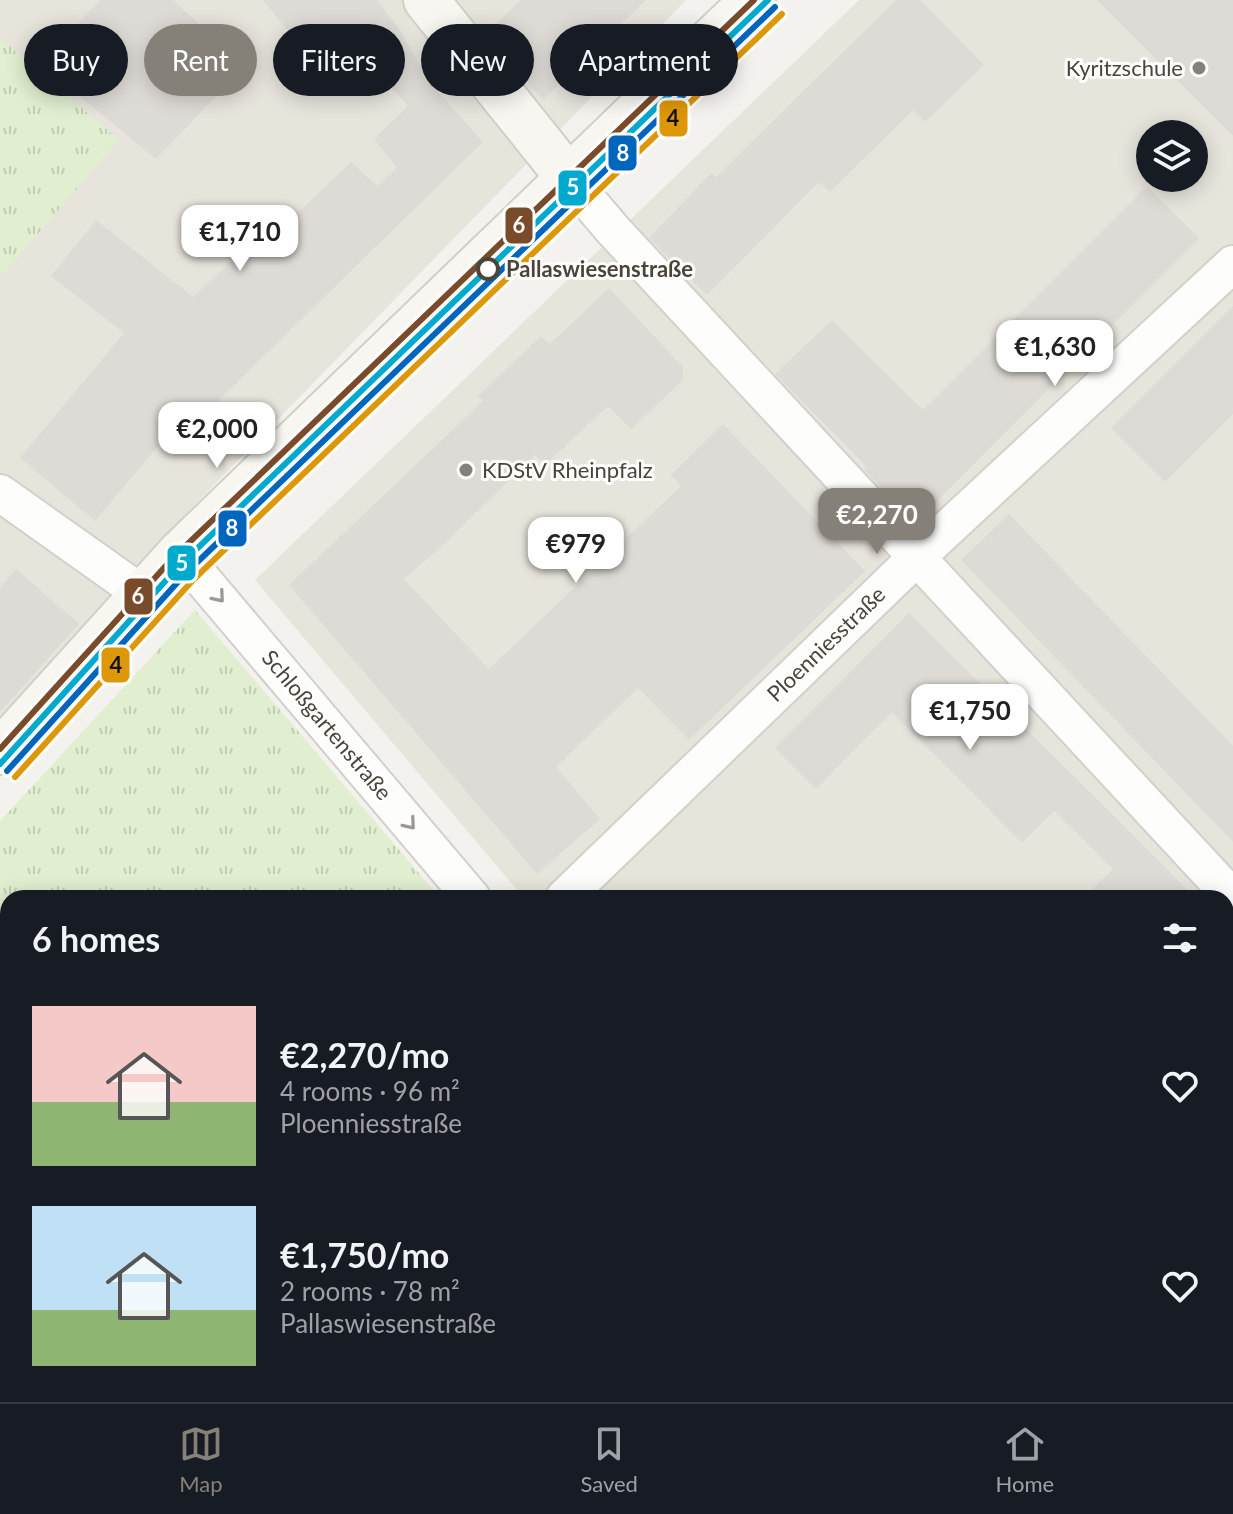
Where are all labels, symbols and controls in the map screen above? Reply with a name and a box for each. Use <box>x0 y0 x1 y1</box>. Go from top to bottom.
chip: Buy <box>24 24 128 96</box>
chip: Rent <box>144 24 257 96</box>
chip: Filters <box>273 24 405 96</box>
chip: New <box>421 24 534 96</box>
chip: Apartment <box>550 24 738 96</box>
place label: Kyritzschule <box>1066 54 1183 81</box>
marker: Kyritzschule <box>1190 59 1208 77</box>
line badge: 4 <box>658 99 689 138</box>
text: 4 <box>667 104 680 131</box>
map controls <box>1136 120 1208 192</box>
button: layers <box>1136 120 1208 192</box>
line badge: 8 <box>607 134 638 172</box>
text: 8 <box>617 139 629 166</box>
line badge: 5 <box>557 169 588 207</box>
text: 5 <box>567 173 579 200</box>
pin: €1,710 <box>175 205 305 273</box>
line badge: 6 <box>504 206 534 245</box>
text: 6 <box>513 211 526 238</box>
text: €1,710 <box>199 215 281 247</box>
place label: Pallaswiesenstraße <box>506 255 693 282</box>
marker: Pallaswiesenstraße <box>477 258 499 280</box>
pin: €1,630 <box>990 320 1120 388</box>
text: €1,630 <box>1014 330 1096 362</box>
pin: €2,000 <box>152 402 282 470</box>
text: €2,000 <box>176 412 258 444</box>
place label: KDStV Rheinpfalz <box>482 456 653 483</box>
marker: KDStV Rheinpfalz <box>457 461 475 479</box>
pin: €2,270 <box>812 488 942 556</box>
text: €2,270 <box>836 498 918 530</box>
line badge: 8 <box>217 509 248 548</box>
text: 8 <box>226 514 238 541</box>
pin: €979 <box>529 517 623 585</box>
text: €979 <box>546 527 606 559</box>
line badge: 5 <box>166 544 197 582</box>
text: 5 <box>176 549 188 576</box>
line badge: 6 <box>123 577 154 616</box>
street label: Ploenniesstraße <box>761 580 890 707</box>
text: 6 <box>132 582 145 609</box>
one-way arrow <box>209 588 224 603</box>
street label: Schloßgartenstraße <box>257 644 398 805</box>
line badge: 4 <box>100 646 131 684</box>
text: 4 <box>110 651 123 678</box>
pin: €1,750 <box>905 684 1035 752</box>
text: €1,750 <box>929 694 1011 726</box>
one-way arrow <box>400 814 415 829</box>
icon: filters <box>1158 916 1202 960</box>
text: 6 homes <box>32 918 160 959</box>
text: €2,270/mo <box>280 1034 449 1075</box>
icon: home <box>96 1038 192 1134</box>
icon: heart <box>1158 1064 1202 1108</box>
text: 4 rooms · 96 m² <box>280 1075 460 1107</box>
text: Ploenniesstraße <box>280 1107 462 1139</box>
text: €1,750/mo <box>280 1234 449 1275</box>
icon: home <box>96 1238 192 1334</box>
icon: heart <box>1158 1264 1202 1308</box>
text: 2 rooms · 78 m² <box>280 1275 460 1307</box>
text: Pallaswiesenstraße <box>280 1307 496 1339</box>
tab: Map <box>179 1422 223 1497</box>
tab: Saved <box>580 1422 638 1497</box>
tab: Home <box>996 1422 1054 1497</box>

